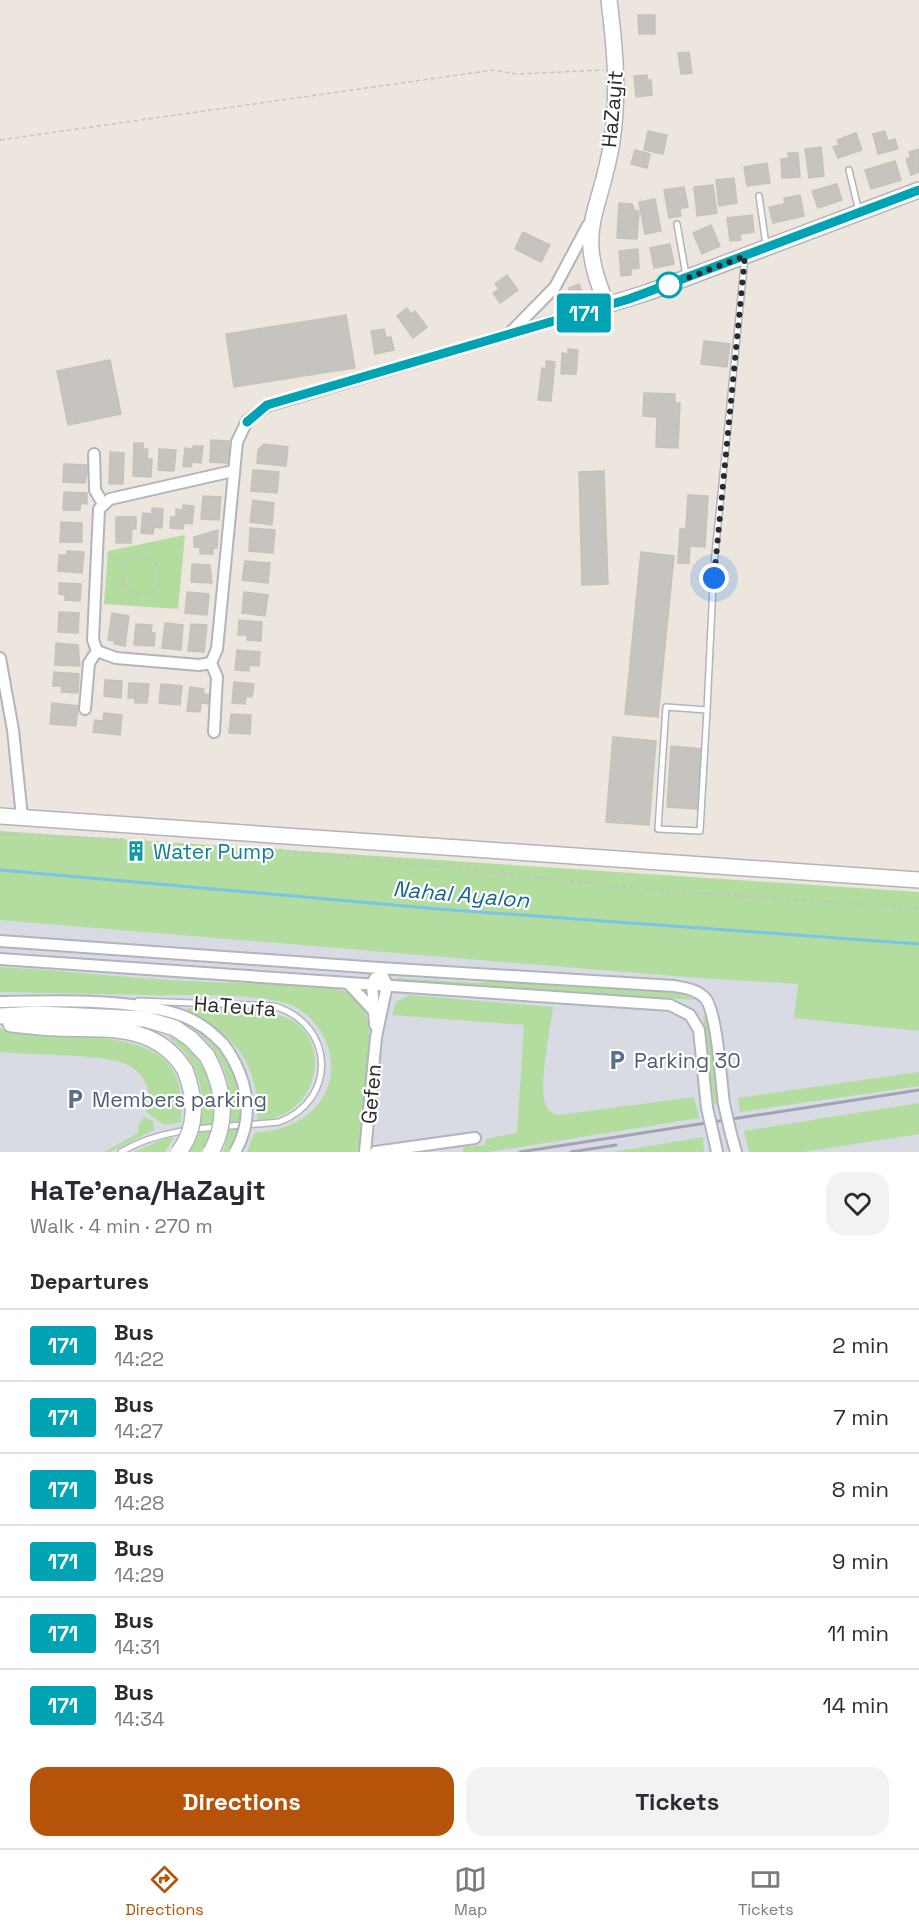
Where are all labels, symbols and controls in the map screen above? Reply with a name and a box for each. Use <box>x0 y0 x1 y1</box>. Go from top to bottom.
street label: HaZayit <box>595 69 629 149</box>
unlabelled marker <box>656 272 682 298</box>
line badge: 171 <box>550 294 618 332</box>
text: 171 <box>569 300 599 327</box>
your location <box>699 563 729 593</box>
place label: Water Pump <box>153 838 275 865</box>
building icon: Water Pump <box>124 839 148 863</box>
water label: Nahal Ayalon <box>392 874 531 914</box>
street label: HaTeufa <box>193 990 277 1022</box>
place label: Parking 30 <box>634 1047 741 1074</box>
parking icon: Parking 30 <box>605 1048 629 1072</box>
street label: Gefen <box>355 1063 387 1125</box>
place label: Members parking <box>92 1086 267 1113</box>
parking icon: Members parking <box>63 1087 87 1111</box>
text: HaTe’ena/HaZayit <box>30 1172 266 1208</box>
button: heart <box>826 1172 889 1235</box>
text: Walk · 4 min · 270 m <box>30 1213 213 1239</box>
text: Departures <box>30 1267 149 1295</box>
text: Bus <box>114 1318 154 1346</box>
text: 2 min <box>832 1331 889 1359</box>
text: 171 <box>48 1332 78 1359</box>
text: 14:22 <box>114 1346 164 1372</box>
text: Bus <box>114 1390 154 1418</box>
text: 7 min <box>833 1403 889 1431</box>
text: 171 <box>48 1404 78 1431</box>
text: 14:27 <box>114 1418 163 1444</box>
text: Bus <box>114 1462 154 1490</box>
text: 8 min <box>832 1475 889 1503</box>
text: 171 <box>48 1476 78 1503</box>
text: 14:28 <box>114 1490 164 1516</box>
text: Bus <box>114 1534 154 1562</box>
text: 9 min <box>832 1547 889 1575</box>
text: 171 <box>48 1548 78 1575</box>
text: 14:29 <box>114 1562 164 1588</box>
text: Bus <box>114 1606 154 1634</box>
text: 11 min <box>827 1619 889 1647</box>
text: 171 <box>48 1620 78 1647</box>
text: 14:31 <box>114 1634 160 1660</box>
text: Bus <box>114 1678 154 1706</box>
text: 14 min <box>823 1691 889 1719</box>
text: 171 <box>48 1692 78 1719</box>
text: 14:34 <box>114 1706 165 1732</box>
button: Directions <box>30 1767 454 1836</box>
button: Tickets <box>466 1767 889 1836</box>
tab: Directions <box>125 1863 204 1920</box>
tab: Map <box>454 1863 487 1920</box>
tab: Tickets <box>738 1863 794 1920</box>

